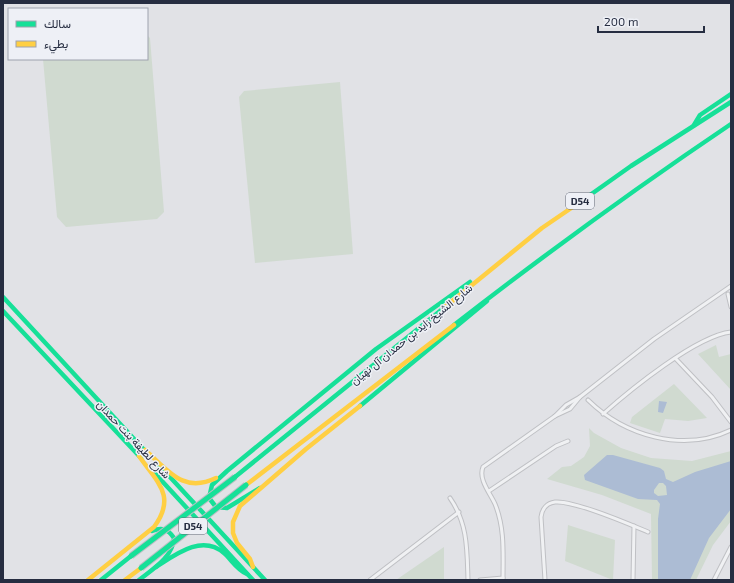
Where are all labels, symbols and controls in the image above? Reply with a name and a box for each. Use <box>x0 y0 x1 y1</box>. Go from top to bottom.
legend <box>8 8 148 60</box>
scale bar <box>598 8 704 34</box>
text: 200 m <box>604 14 638 28</box>
text: سالك <box>44 16 71 30</box>
text: بطيء <box>44 36 68 54</box>
road number: D54 <box>566 193 594 209</box>
street label: شارع الشيخ زايد بن حمدان آل نهيان <box>348 281 476 389</box>
street label: شارع لطيفة بنت حمدان <box>93 397 174 482</box>
road number: D54 <box>179 518 207 534</box>

